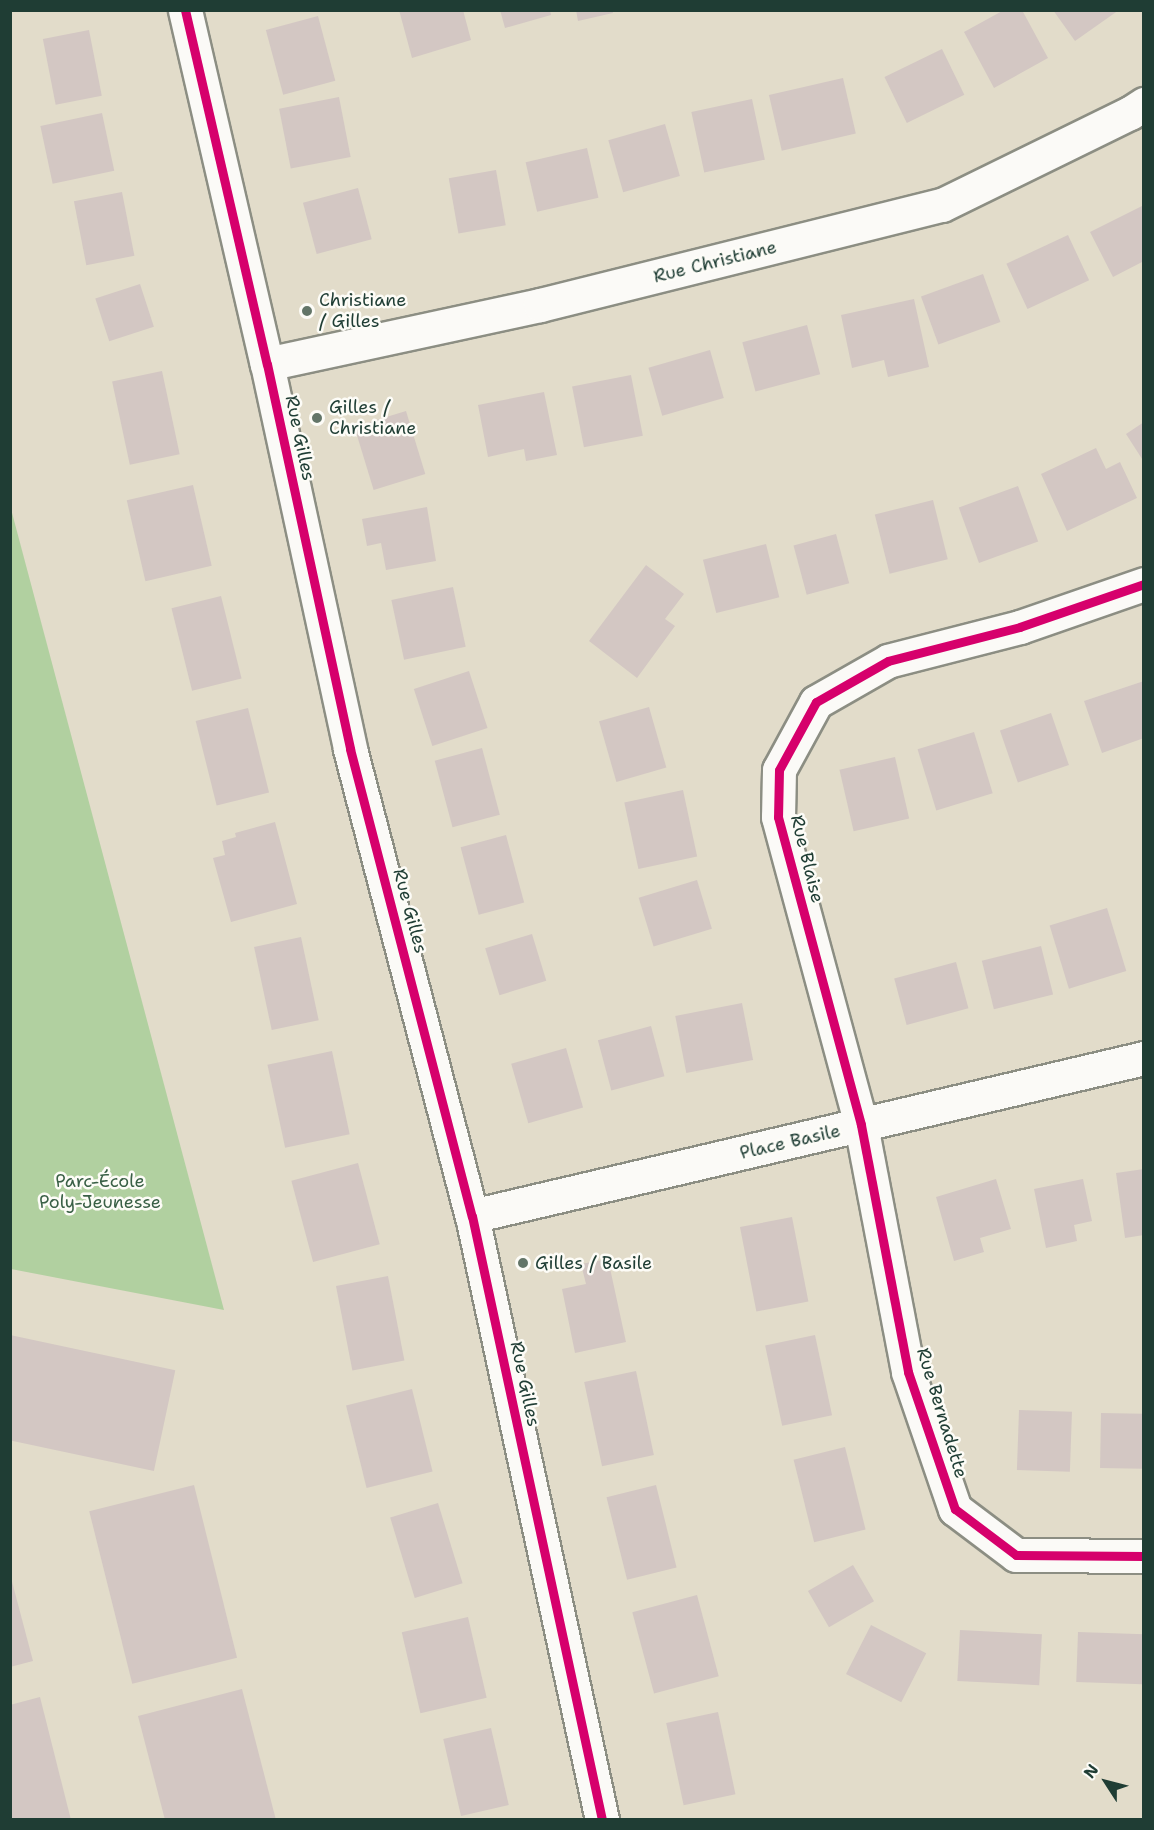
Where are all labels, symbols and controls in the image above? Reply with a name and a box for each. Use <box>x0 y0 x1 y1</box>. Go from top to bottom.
street label: Rue Christiane <box>651 236 779 288</box>
place label: Christiane / Gilles <box>319 290 406 332</box>
marker: Christiane / Gilles <box>300 304 314 318</box>
street label: Rue Gilles <box>280 393 320 483</box>
place label: Gilles / Christiane <box>329 397 416 440</box>
marker: Gilles / Christiane <box>310 411 324 425</box>
street label: Rue Blaise <box>786 813 828 905</box>
street label: Rue Gilles <box>388 866 432 956</box>
street label: Place Basile <box>738 1120 842 1164</box>
park label: Parc-École Poly-Jeunesse <box>39 1171 161 1214</box>
place label: Gilles / Basile <box>535 1252 652 1274</box>
marker: Gilles / Basile <box>516 1256 530 1270</box>
street label: Rue Gilles <box>505 1339 545 1429</box>
street label: Rue Bernadette <box>912 1345 972 1481</box>
north arrow <box>1076 1752 1136 1812</box>
text: N <box>1079 1760 1103 1782</box>

